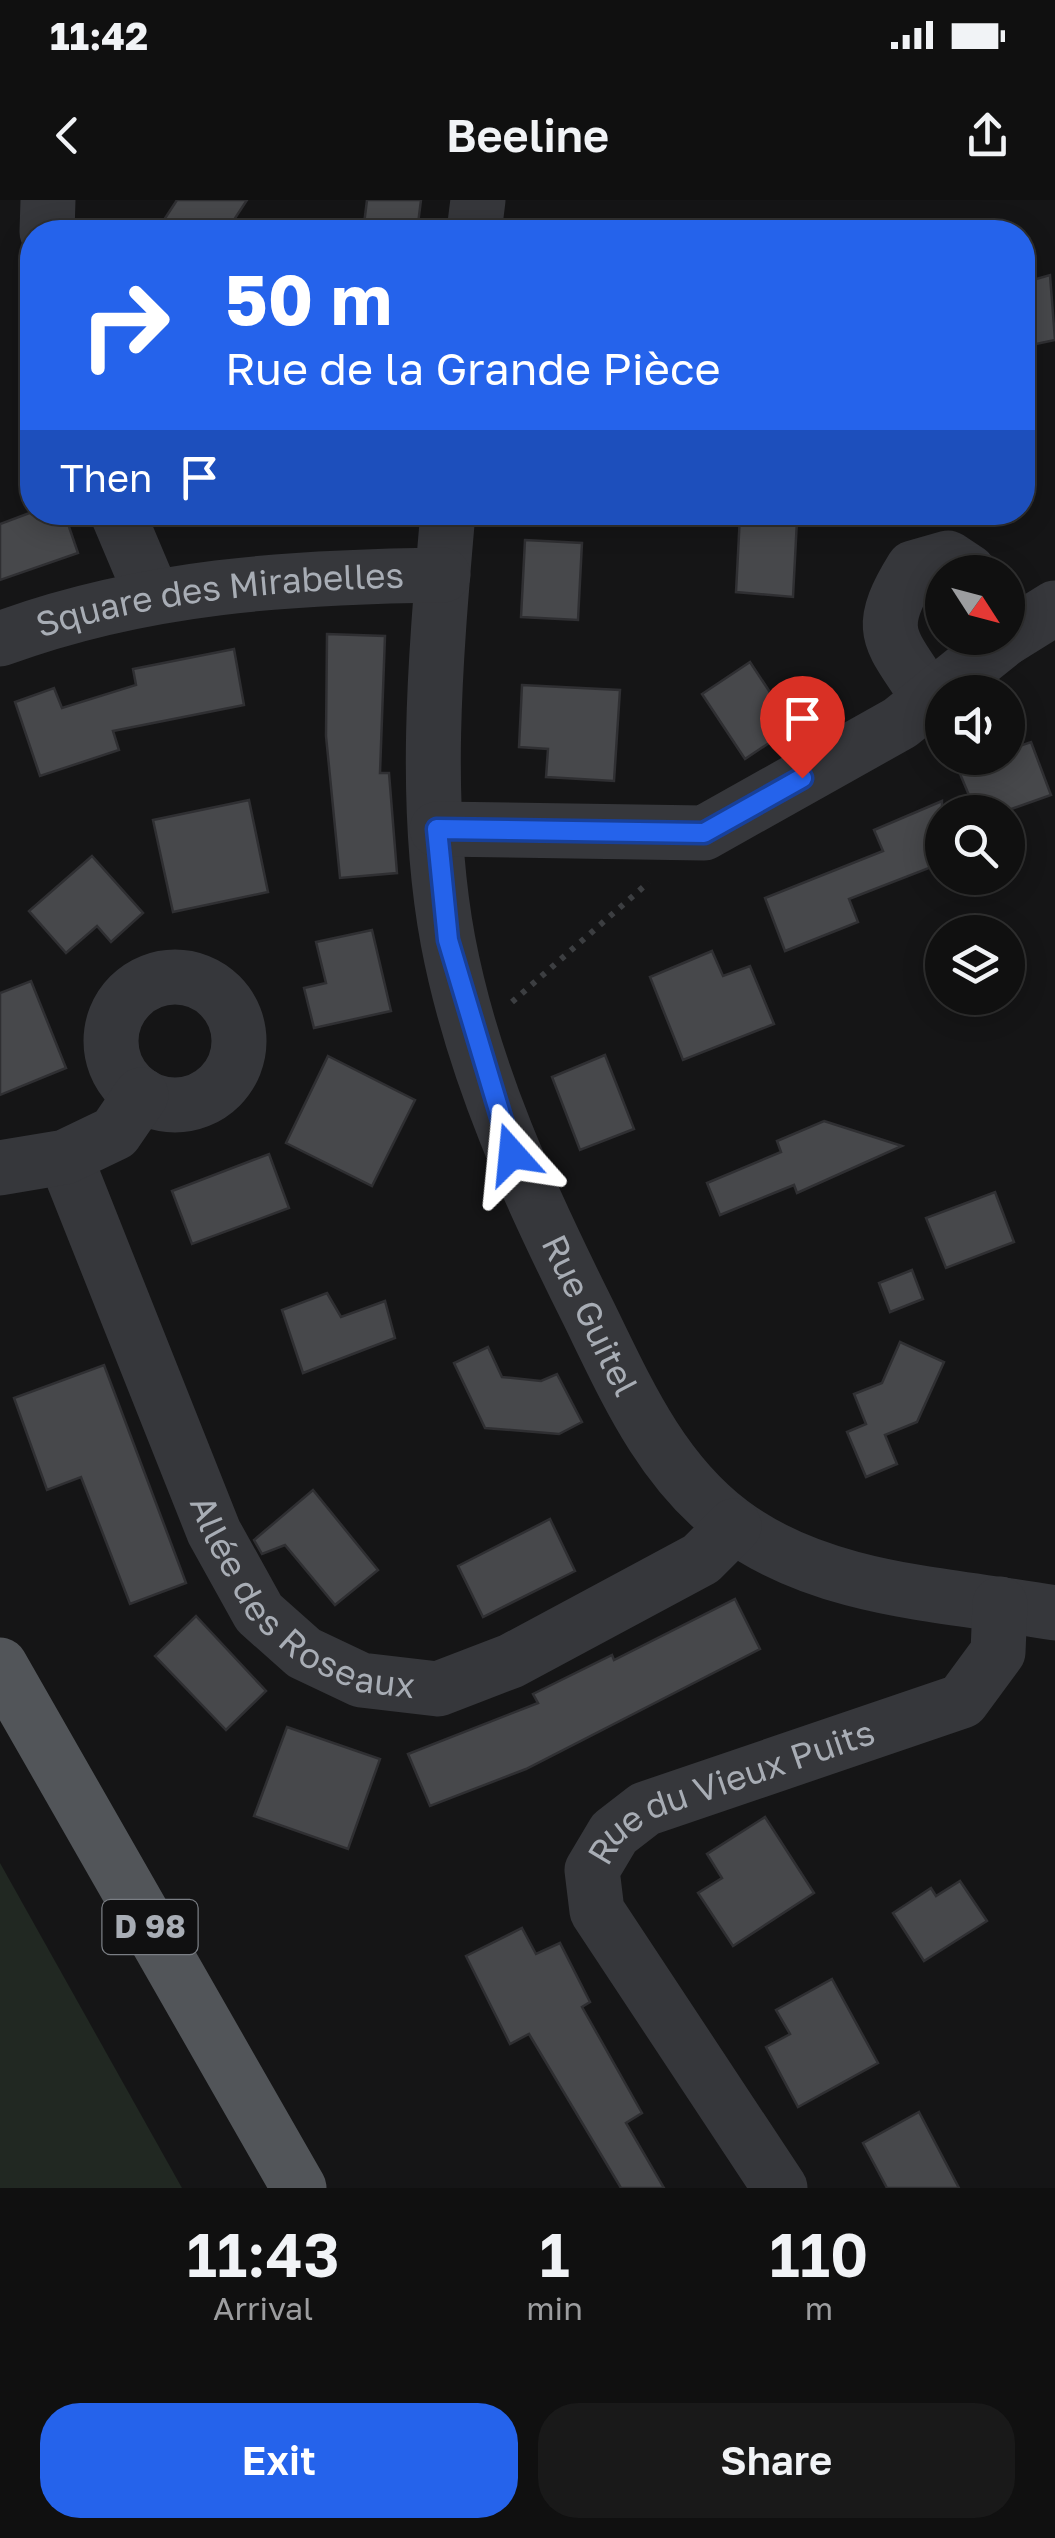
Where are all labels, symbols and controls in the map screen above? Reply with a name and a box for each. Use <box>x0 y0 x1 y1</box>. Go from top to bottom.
text: 11:42 <box>50 13 148 58</box>
icon: back <box>40 108 95 163</box>
text: Beeline <box>446 108 609 162</box>
icon: share <box>960 108 1015 163</box>
text: 50 m <box>225 256 392 340</box>
icon: right <box>60 260 190 390</box>
text: Rue de la Grande Pièce <box>225 341 721 395</box>
icon: arrive <box>172 450 227 505</box>
text: Then <box>60 455 152 500</box>
street label: Square des Mirabelles <box>31 554 405 645</box>
north arrow <box>925 555 1025 655</box>
map controls <box>925 555 1025 1015</box>
button: sound <box>925 675 1025 775</box>
pin <box>760 676 845 779</box>
icon: arrive <box>775 691 830 746</box>
button: search <box>925 795 1025 895</box>
button: layers <box>925 915 1025 1015</box>
position arrow <box>460 1102 564 1206</box>
street label: Rue Guitel <box>533 1228 648 1403</box>
street label: Allée des Roseaux <box>182 1489 417 1706</box>
street label: Rue du Vieux Puits <box>578 1710 880 1872</box>
road number: D 98 <box>102 1900 198 1954</box>
text: 11:43 <box>187 2218 340 2290</box>
text: 1 <box>539 2218 570 2290</box>
text: 110 <box>770 2218 868 2290</box>
text: Arrival <box>213 2289 313 2327</box>
text: min <box>526 2289 583 2327</box>
text: m <box>805 2289 833 2327</box>
button: Exit <box>40 2403 518 2518</box>
button: Share <box>538 2403 1015 2518</box>

